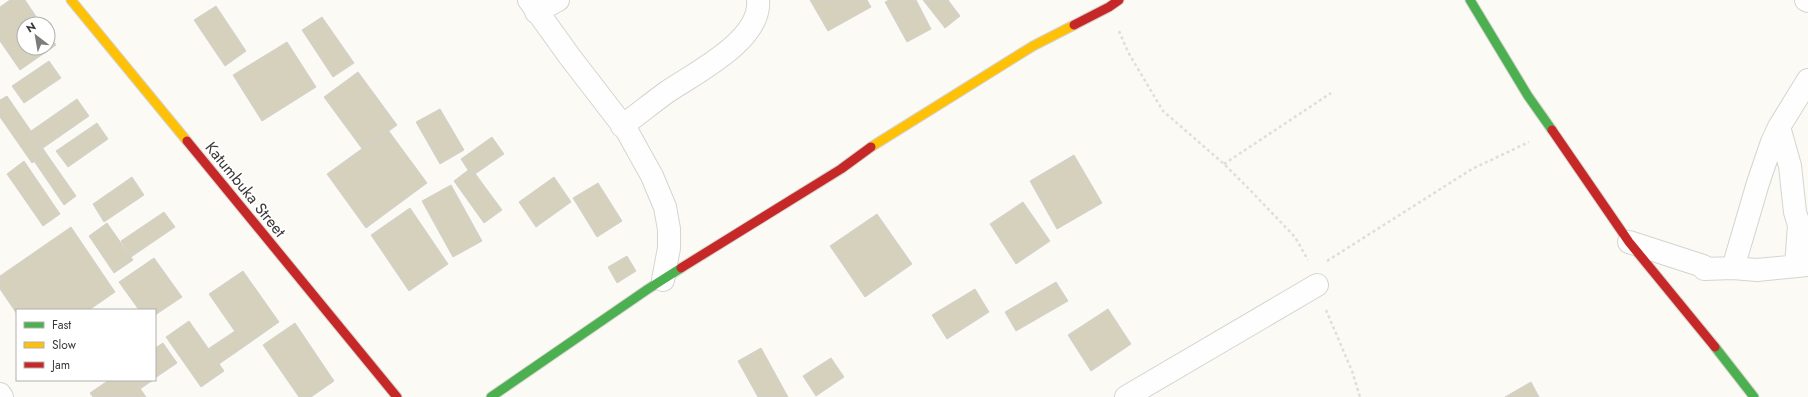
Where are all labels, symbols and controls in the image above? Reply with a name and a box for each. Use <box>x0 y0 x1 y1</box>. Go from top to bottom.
north arrow <box>16 16 56 56</box>
text: N <box>23 18 39 37</box>
street label: Katumbuka Street <box>200 137 291 242</box>
legend <box>16 309 156 381</box>
text: Fast <box>52 316 71 334</box>
text: Slow <box>52 336 77 354</box>
text: Jam <box>50 356 70 374</box>

